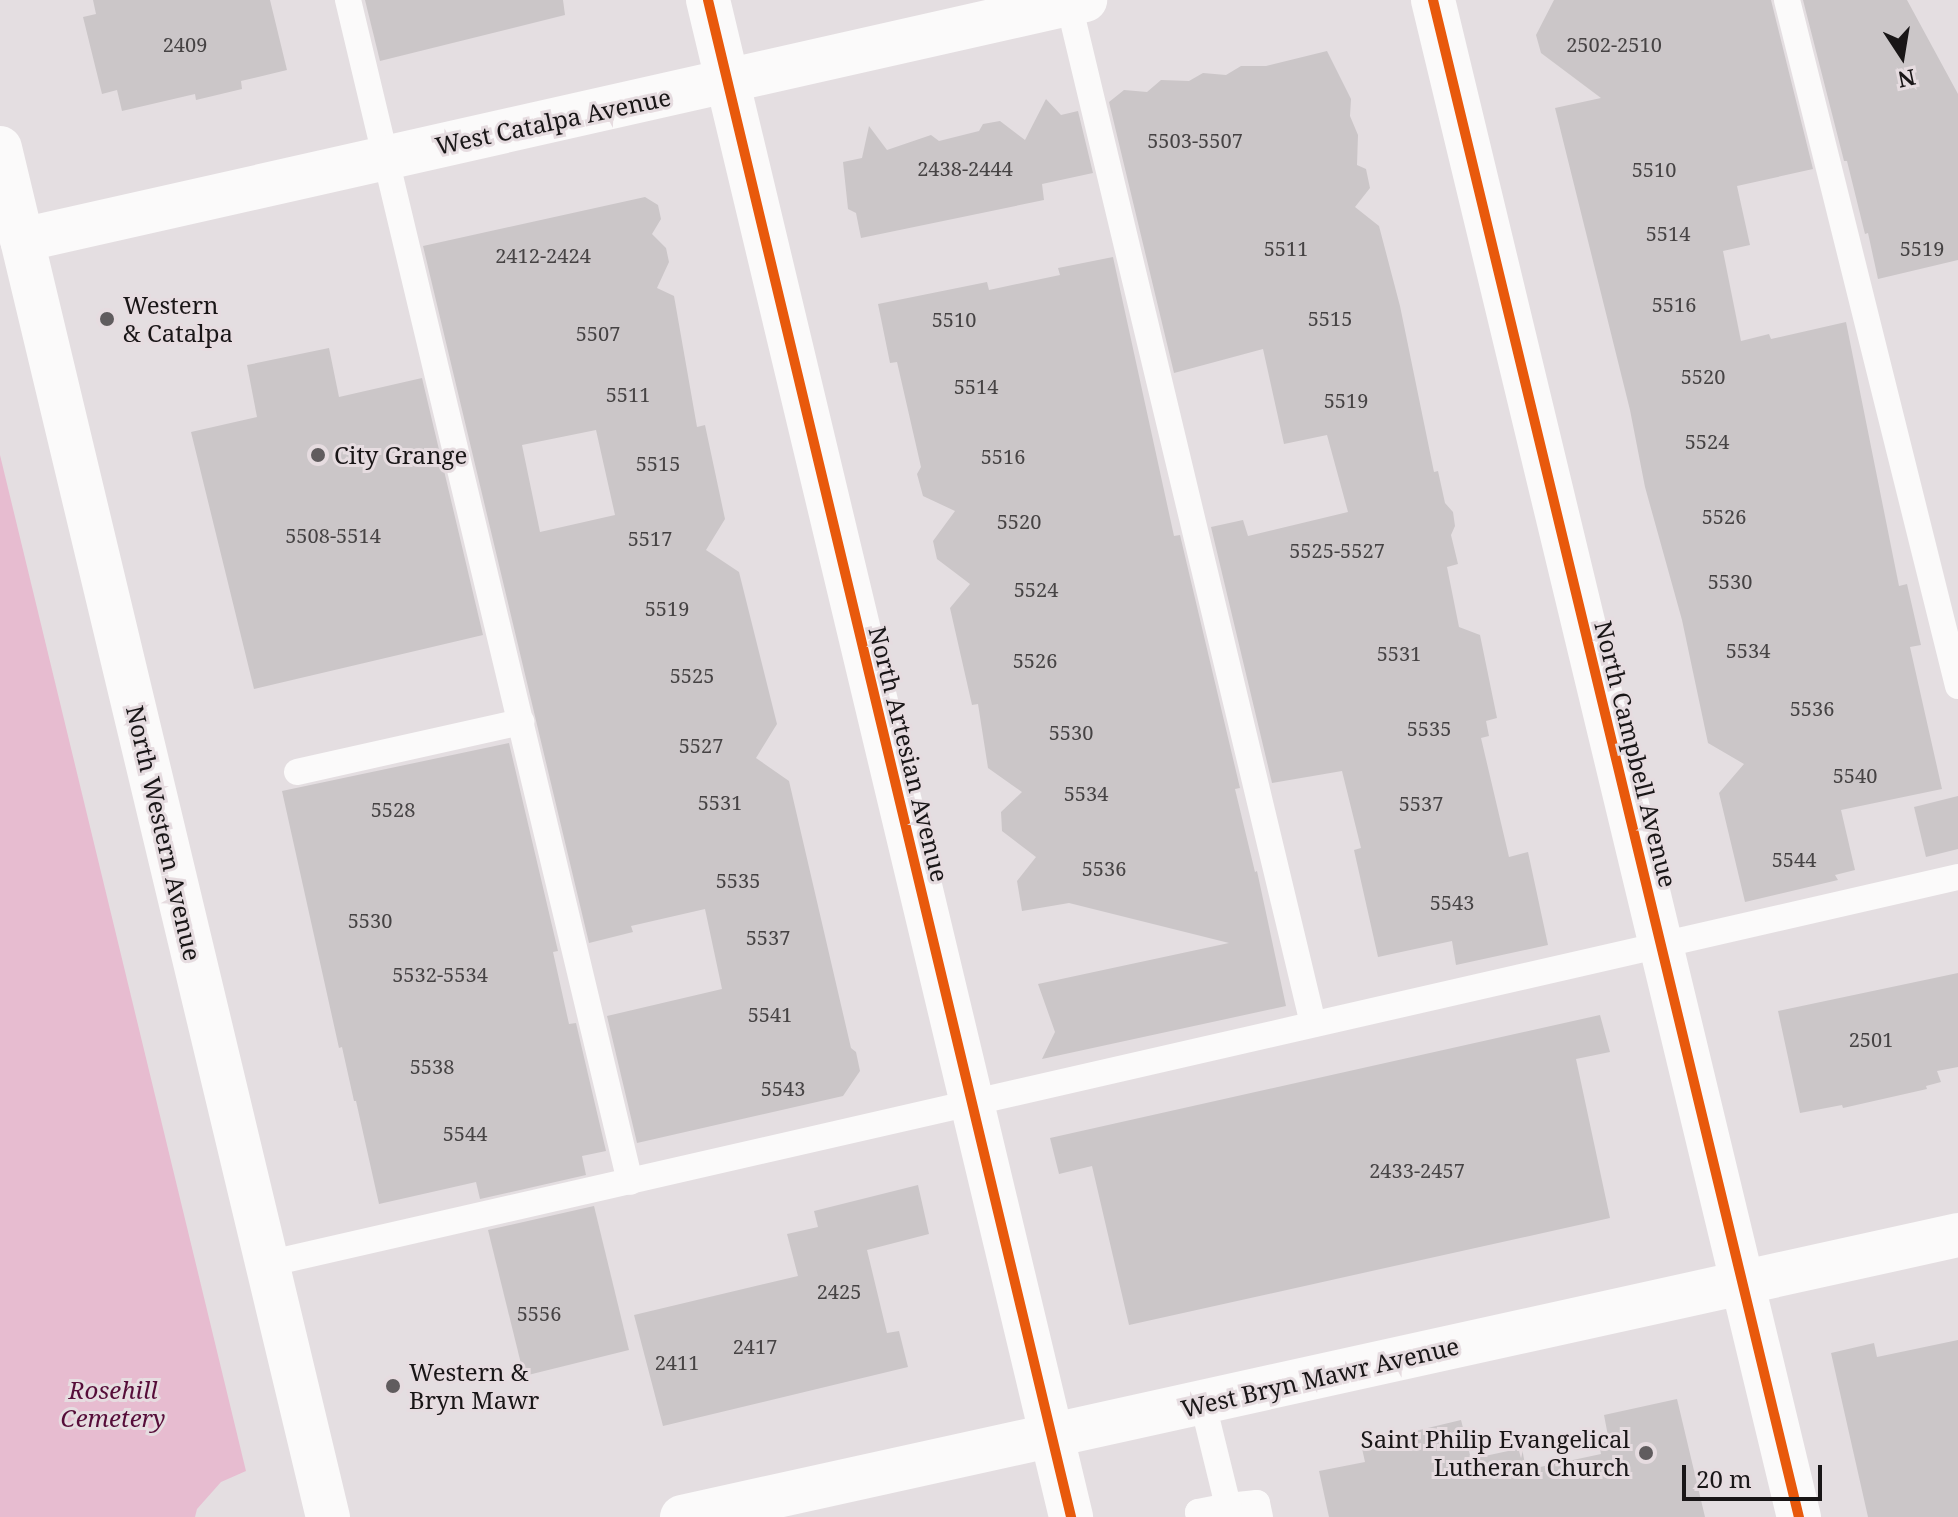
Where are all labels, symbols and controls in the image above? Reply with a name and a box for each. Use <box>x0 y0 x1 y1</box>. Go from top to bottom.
north arrow <box>1862 16 1942 96</box>
house number: 2409 <box>163 32 207 56</box>
house number: 2502-2510 <box>1566 32 1662 56</box>
text: N <box>1895 63 1919 96</box>
street label: West Catalpa Avenue <box>433 82 673 160</box>
house number: 5503-5507 <box>1147 128 1243 152</box>
house number: 2438-2444 <box>917 156 1013 180</box>
house number: 5510 <box>1632 157 1676 181</box>
house number: 5514 <box>1646 221 1690 245</box>
house number: 5511 <box>1264 236 1308 260</box>
house number: 5519 <box>1900 236 1944 260</box>
house number: 2412-2424 <box>495 243 591 267</box>
place label: Western & Catalpa <box>123 291 233 347</box>
house number: 5516 <box>1652 292 1696 316</box>
house number: 5515 <box>1308 306 1352 330</box>
house number: 5510 <box>932 307 976 331</box>
marker: Western & Catalpa <box>98 310 116 328</box>
house number: 5507 <box>576 321 620 345</box>
house number: 5520 <box>1681 364 1725 388</box>
house number: 5514 <box>954 374 998 398</box>
house number: 5511 <box>606 382 650 406</box>
house number: 5519 <box>1324 388 1368 412</box>
house number: 5524 <box>1685 429 1729 453</box>
place label: City Grange <box>334 441 467 469</box>
house number: 5516 <box>981 444 1025 468</box>
marker: City Grange <box>309 446 327 464</box>
house number: 5515 <box>636 451 680 475</box>
house number: 5526 <box>1702 504 1746 528</box>
house number: 5520 <box>997 509 1041 533</box>
house number: 5508-5514 <box>285 523 381 547</box>
house number: 5517 <box>628 526 672 550</box>
house number: 5525-5527 <box>1289 538 1385 562</box>
house number: 5530 <box>1708 569 1752 593</box>
house number: 5524 <box>1014 577 1058 601</box>
house number: 5519 <box>645 596 689 620</box>
street label: North Campbell Avenue <box>1589 618 1683 890</box>
street label: North Artesian Avenue <box>863 623 955 885</box>
house number: 5534 <box>1726 638 1770 662</box>
house number: 5531 <box>1377 641 1421 665</box>
house number: 5526 <box>1013 648 1057 672</box>
house number: 5525 <box>670 663 714 687</box>
house number: 5536 <box>1790 696 1834 720</box>
street label: North Western Avenue <box>121 703 207 963</box>
house number: 5535 <box>1407 716 1451 740</box>
house number: 5530 <box>1049 720 1093 744</box>
house number: 5527 <box>679 733 723 757</box>
house number: 5540 <box>1833 763 1877 787</box>
house number: 5534 <box>1064 781 1108 805</box>
house number: 5531 <box>698 790 742 814</box>
house number: 5537 <box>1399 791 1443 815</box>
house number: 5528 <box>371 797 415 821</box>
house number: 5544 <box>1772 847 1816 871</box>
house number: 5536 <box>1082 856 1126 880</box>
house number: 5535 <box>716 868 760 892</box>
house number: 5543 <box>1430 890 1474 914</box>
house number: 5530 <box>348 908 392 932</box>
house number: 5537 <box>746 925 790 949</box>
house number: 5532-5534 <box>392 962 488 986</box>
house number: 5541 <box>748 1002 792 1026</box>
house number: 2501 <box>1849 1027 1893 1051</box>
house number: 5538 <box>410 1054 454 1078</box>
house number: 5543 <box>761 1076 805 1100</box>
house number: 5544 <box>443 1121 487 1145</box>
house number: 2433-2457 <box>1369 1158 1465 1182</box>
house number: 2425 <box>817 1279 861 1303</box>
house number: 5556 <box>517 1301 561 1325</box>
street label: West Bryn Mawr Avenue <box>1178 1331 1462 1423</box>
house number: 2417 <box>733 1334 777 1358</box>
house number: 2411 <box>655 1350 699 1374</box>
place label: Western & Bryn Mawr <box>409 1358 539 1414</box>
park label: Rosehill Cemetery <box>61 1376 165 1432</box>
marker: Western & Bryn Mawr <box>384 1377 402 1395</box>
place label: Saint Philip Evangelical Lutheran Church <box>1361 1425 1630 1481</box>
marker: Saint Philip Evangelical Lutheran Church <box>1637 1444 1655 1462</box>
scale bar <box>1686 1449 1826 1499</box>
text: 20 m <box>1696 1462 1752 1495</box>

